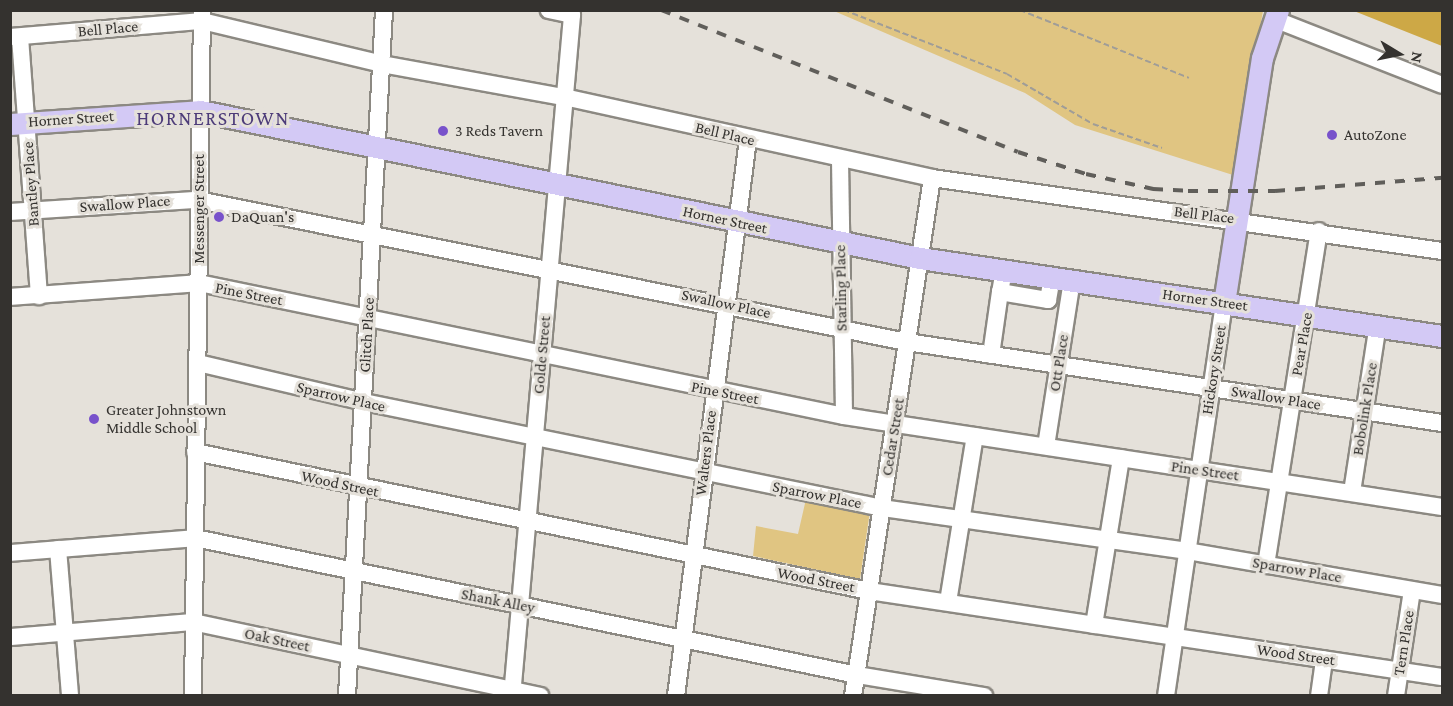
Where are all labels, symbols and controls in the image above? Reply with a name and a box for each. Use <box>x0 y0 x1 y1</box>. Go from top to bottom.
street label: Bell Place <box>77 17 139 41</box>
north arrow <box>1369 24 1429 84</box>
text: N <box>1408 50 1427 64</box>
street label: Horner Street <box>27 106 115 132</box>
district label: HORNERSTOWN <box>136 106 290 130</box>
street label: Bell Place <box>693 118 757 150</box>
place label: 3 Reds Tavern <box>455 121 543 141</box>
marker: 3 Reds Tavern <box>436 124 450 138</box>
place label: AutoZone <box>1344 125 1406 145</box>
marker: AutoZone <box>1325 128 1339 142</box>
street label: Bantley Place <box>18 141 44 227</box>
street label: Messenger Street <box>189 154 209 264</box>
street label: Swallow Place <box>79 191 171 217</box>
street label: Horner Street <box>681 202 769 238</box>
street label: Bell Place <box>1173 202 1235 228</box>
place label: DaQuan's <box>231 207 294 227</box>
marker: DaQuan's <box>212 210 226 224</box>
street label: Starling Place <box>831 245 851 331</box>
street label: Pine Street <box>214 278 284 310</box>
street label: Swallow Place <box>680 285 772 323</box>
street label: Horner Street <box>1161 285 1249 315</box>
street label: Glitch Place <box>355 297 379 373</box>
street label: Pear Place <box>1287 311 1317 377</box>
street label: Golde Street <box>529 315 555 395</box>
street label: Hickory Street <box>1197 324 1231 416</box>
street label: Ott Place <box>1045 333 1073 393</box>
street label: Bobolink Place <box>1348 361 1382 457</box>
street label: Sparrow Place <box>295 377 387 417</box>
street label: Pine Street <box>690 377 760 409</box>
street label: Swallow Place <box>1230 381 1322 415</box>
street label: Cedar Street <box>877 397 909 477</box>
place label: Greater Johnstown Middle School <box>106 400 226 438</box>
street label: Walters Place <box>691 409 721 497</box>
marker: Greater Johnstown Middle School <box>87 412 101 426</box>
street label: Pine Street <box>1170 457 1240 485</box>
street label: Wood Street <box>299 466 381 502</box>
street label: Sparrow Place <box>771 477 863 513</box>
street label: Sparrow Place <box>1251 553 1343 587</box>
street label: Wood Street <box>775 563 857 597</box>
street label: Shank Alley <box>460 584 536 618</box>
street label: Tern Place <box>1389 609 1419 677</box>
street label: Oak Street <box>243 624 311 656</box>
street label: Wood Street <box>1256 640 1336 670</box>

